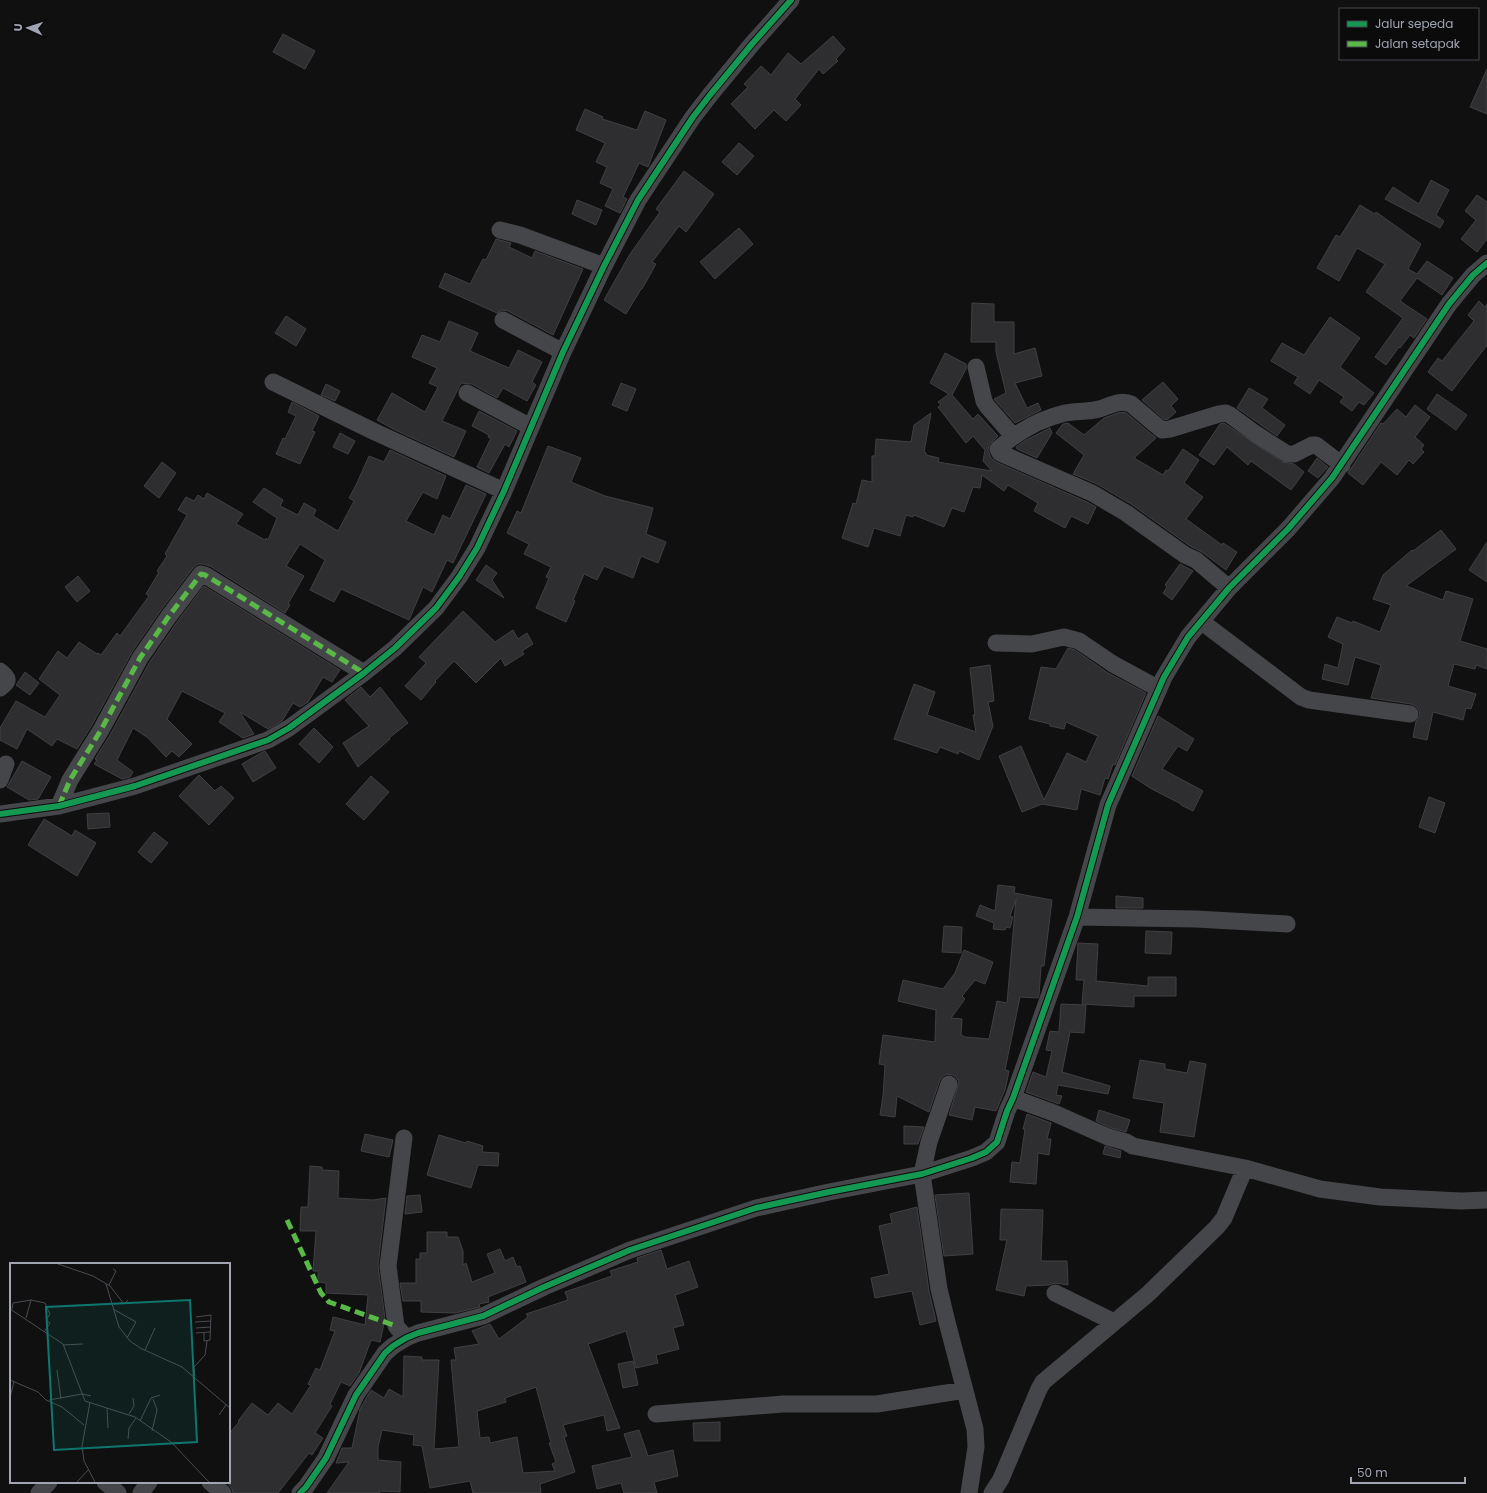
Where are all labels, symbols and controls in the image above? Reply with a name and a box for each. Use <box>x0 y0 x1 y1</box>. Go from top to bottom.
north arrow <box>8 8 48 48</box>
legend <box>1339 8 1479 60</box>
text: Jalur sepeda <box>1375 15 1453 32</box>
text: U <box>10 23 26 32</box>
text: Jalan setapak <box>1375 35 1461 52</box>
inset map <box>10 1263 230 1483</box>
scale bar <box>1351 1459 1465 1485</box>
text: 50 m <box>1357 1464 1388 1481</box>

